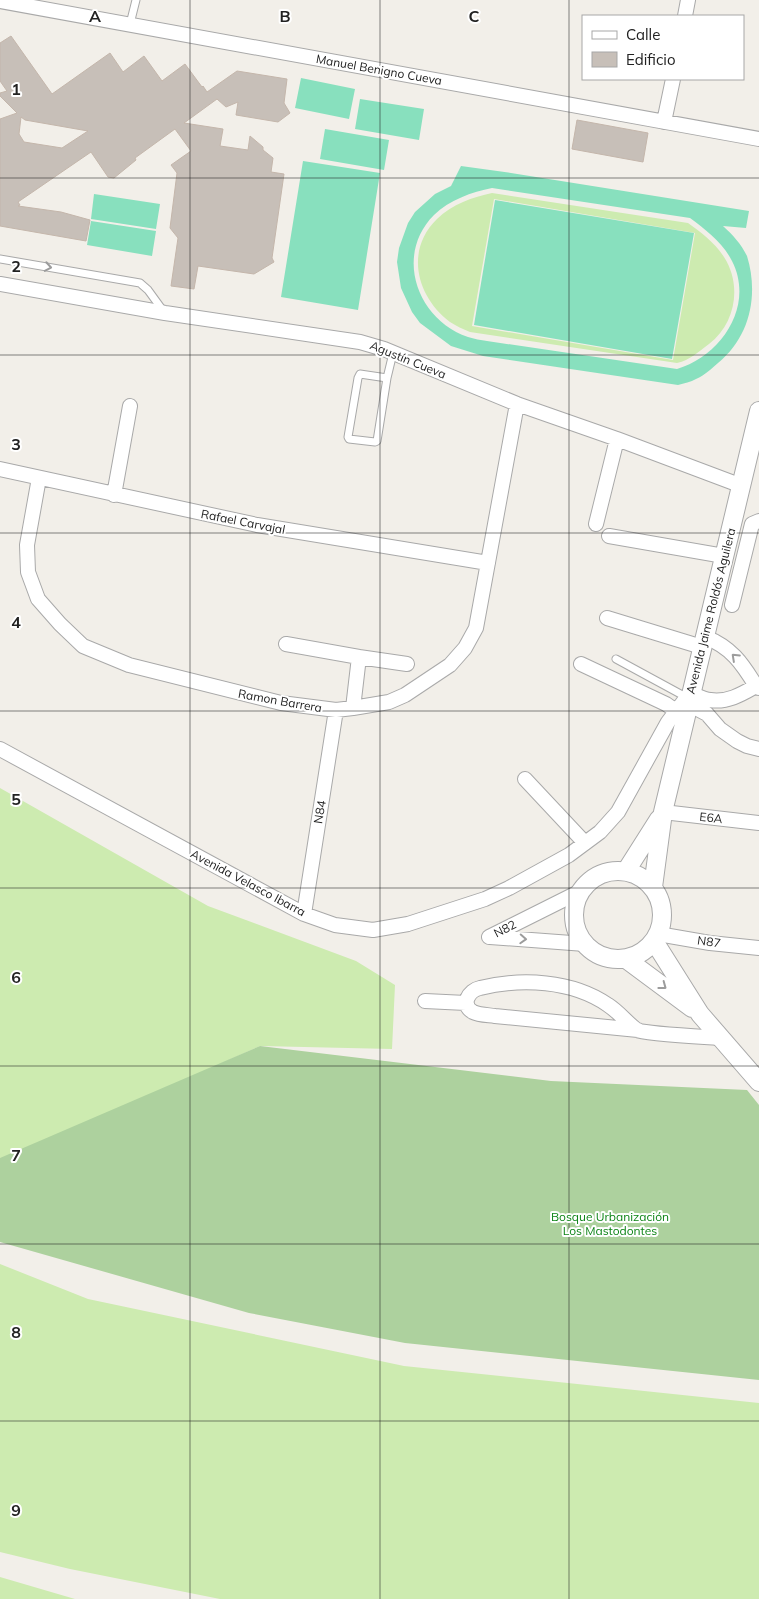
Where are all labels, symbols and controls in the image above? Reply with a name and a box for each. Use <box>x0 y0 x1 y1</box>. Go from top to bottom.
text: A <box>89 6 101 26</box>
text: B <box>279 6 291 26</box>
text: C <box>469 6 480 26</box>
legend <box>582 15 744 80</box>
text: Calle <box>626 25 660 44</box>
text: Edificio <box>626 50 676 69</box>
street label: Manuel Benigno Cueva <box>315 51 443 88</box>
text: 1 <box>11 79 21 99</box>
text: 2 <box>11 256 21 276</box>
one-way arrow <box>44 262 52 272</box>
street label: Agustín Cueva <box>368 337 449 382</box>
text: 3 <box>11 434 21 454</box>
street label: Rafael Carvajal <box>200 506 286 537</box>
street label: Avenida Jaime Roldós Aguilera <box>683 526 738 695</box>
text: 4 <box>11 612 21 632</box>
one-way arrow <box>732 654 741 663</box>
street label: Ramon Barrera <box>237 686 323 715</box>
text: 5 <box>11 789 21 809</box>
street label: N84 <box>310 799 329 825</box>
street label: E6A <box>699 809 723 826</box>
street label: Avenida Velasco Ibarra <box>188 846 308 919</box>
street label: N82 <box>491 917 519 941</box>
street label: N87 <box>696 932 722 951</box>
one-way arrow <box>519 933 527 944</box>
text: 6 <box>11 967 21 987</box>
one-way arrow <box>657 981 666 989</box>
text: 7 <box>11 1145 21 1165</box>
park label: Bosque Urbanización Los Mastodontes <box>551 1209 669 1238</box>
text: 8 <box>11 1322 21 1342</box>
text: 9 <box>11 1500 21 1520</box>

